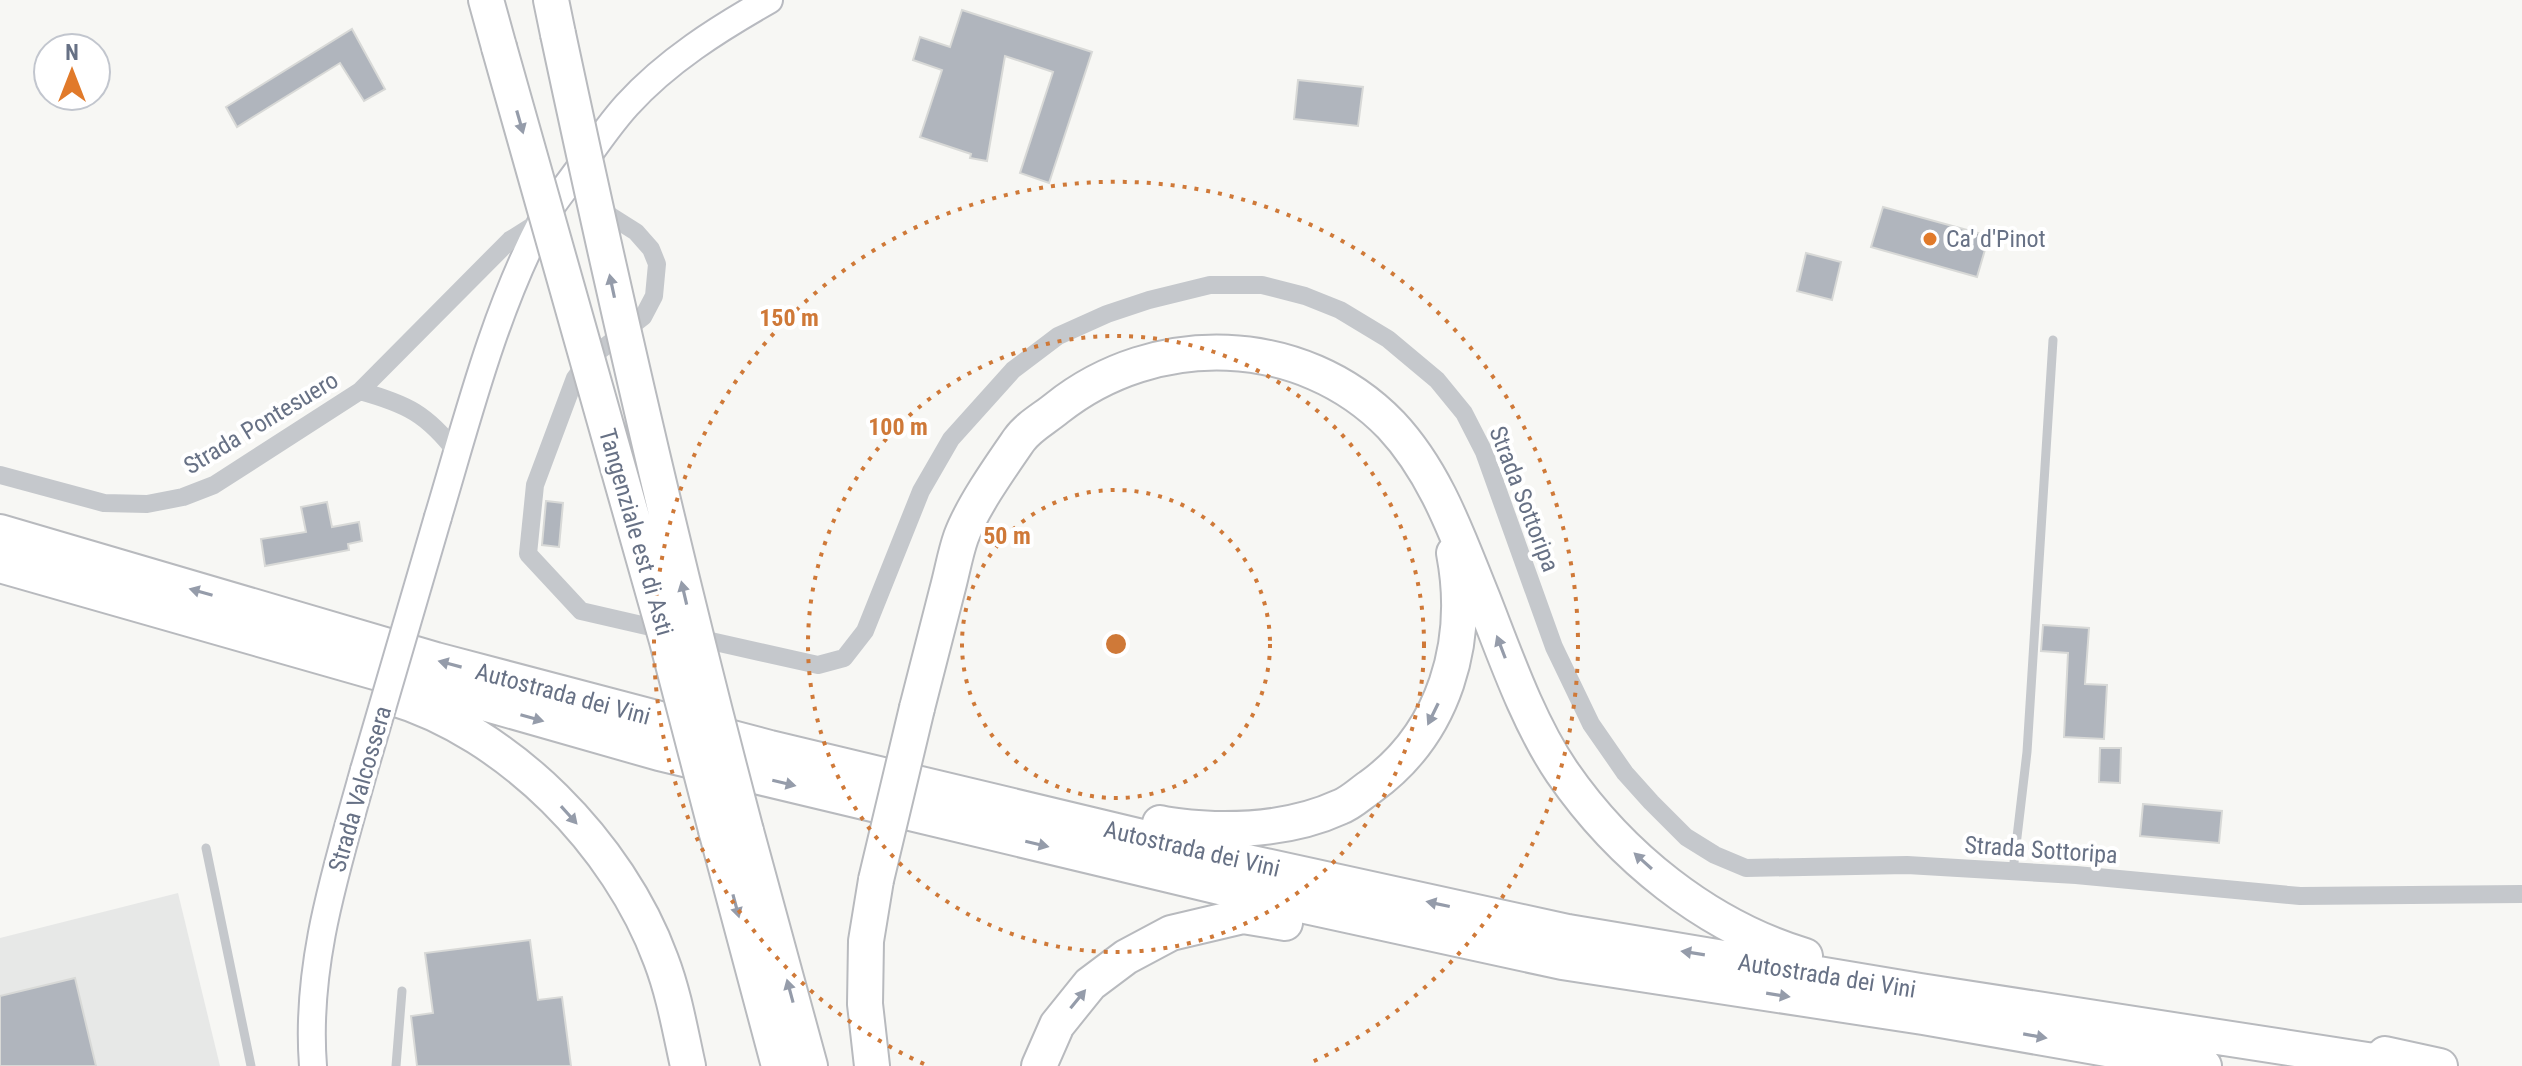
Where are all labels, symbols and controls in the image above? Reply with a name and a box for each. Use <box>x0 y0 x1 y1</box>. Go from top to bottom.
north arrow <box>32 32 112 112</box>
text: N <box>65 40 79 65</box>
one-way arrow <box>514 111 527 135</box>
place label: Ca' d'Pinot <box>1946 225 2046 253</box>
marker: Ca' d'Pinot <box>1921 230 1939 248</box>
one-way arrow <box>605 273 618 298</box>
text: 150 m <box>759 304 819 332</box>
street label: Strada Pontesuero <box>179 366 343 480</box>
text: 100 m <box>868 413 928 441</box>
street label: Strada Sottoripa <box>1483 422 1565 576</box>
street label: Tangenziale est di Asti <box>593 425 679 639</box>
text: 50 m <box>983 522 1031 550</box>
one-way arrow <box>677 581 690 606</box>
one-way arrow <box>188 585 212 598</box>
centre of rings <box>1102 630 1130 658</box>
one-way arrow <box>1495 635 1508 659</box>
street label: Autostrada dei Vini <box>473 657 653 731</box>
one-way arrow <box>438 658 463 670</box>
street label: Strada Valcossera <box>323 703 397 875</box>
one-way arrow <box>1427 703 1440 726</box>
one-way arrow <box>520 712 545 724</box>
one-way arrow <box>772 778 797 790</box>
one-way arrow <box>560 806 578 825</box>
street label: Autostrada dei Vini <box>1101 815 1283 883</box>
street label: Strada Sottoripa <box>1963 831 2119 869</box>
one-way arrow <box>1024 838 1049 850</box>
one-way arrow <box>1633 853 1652 871</box>
one-way arrow <box>730 894 743 918</box>
one-way arrow <box>1425 897 1450 910</box>
one-way arrow <box>1680 947 1705 959</box>
street label: Autostrada dei Vini <box>1736 948 1918 1004</box>
one-way arrow <box>783 978 795 1003</box>
one-way arrow <box>1069 989 1086 1009</box>
one-way arrow <box>1766 989 1791 1002</box>
one-way arrow <box>2022 1031 2047 1043</box>

